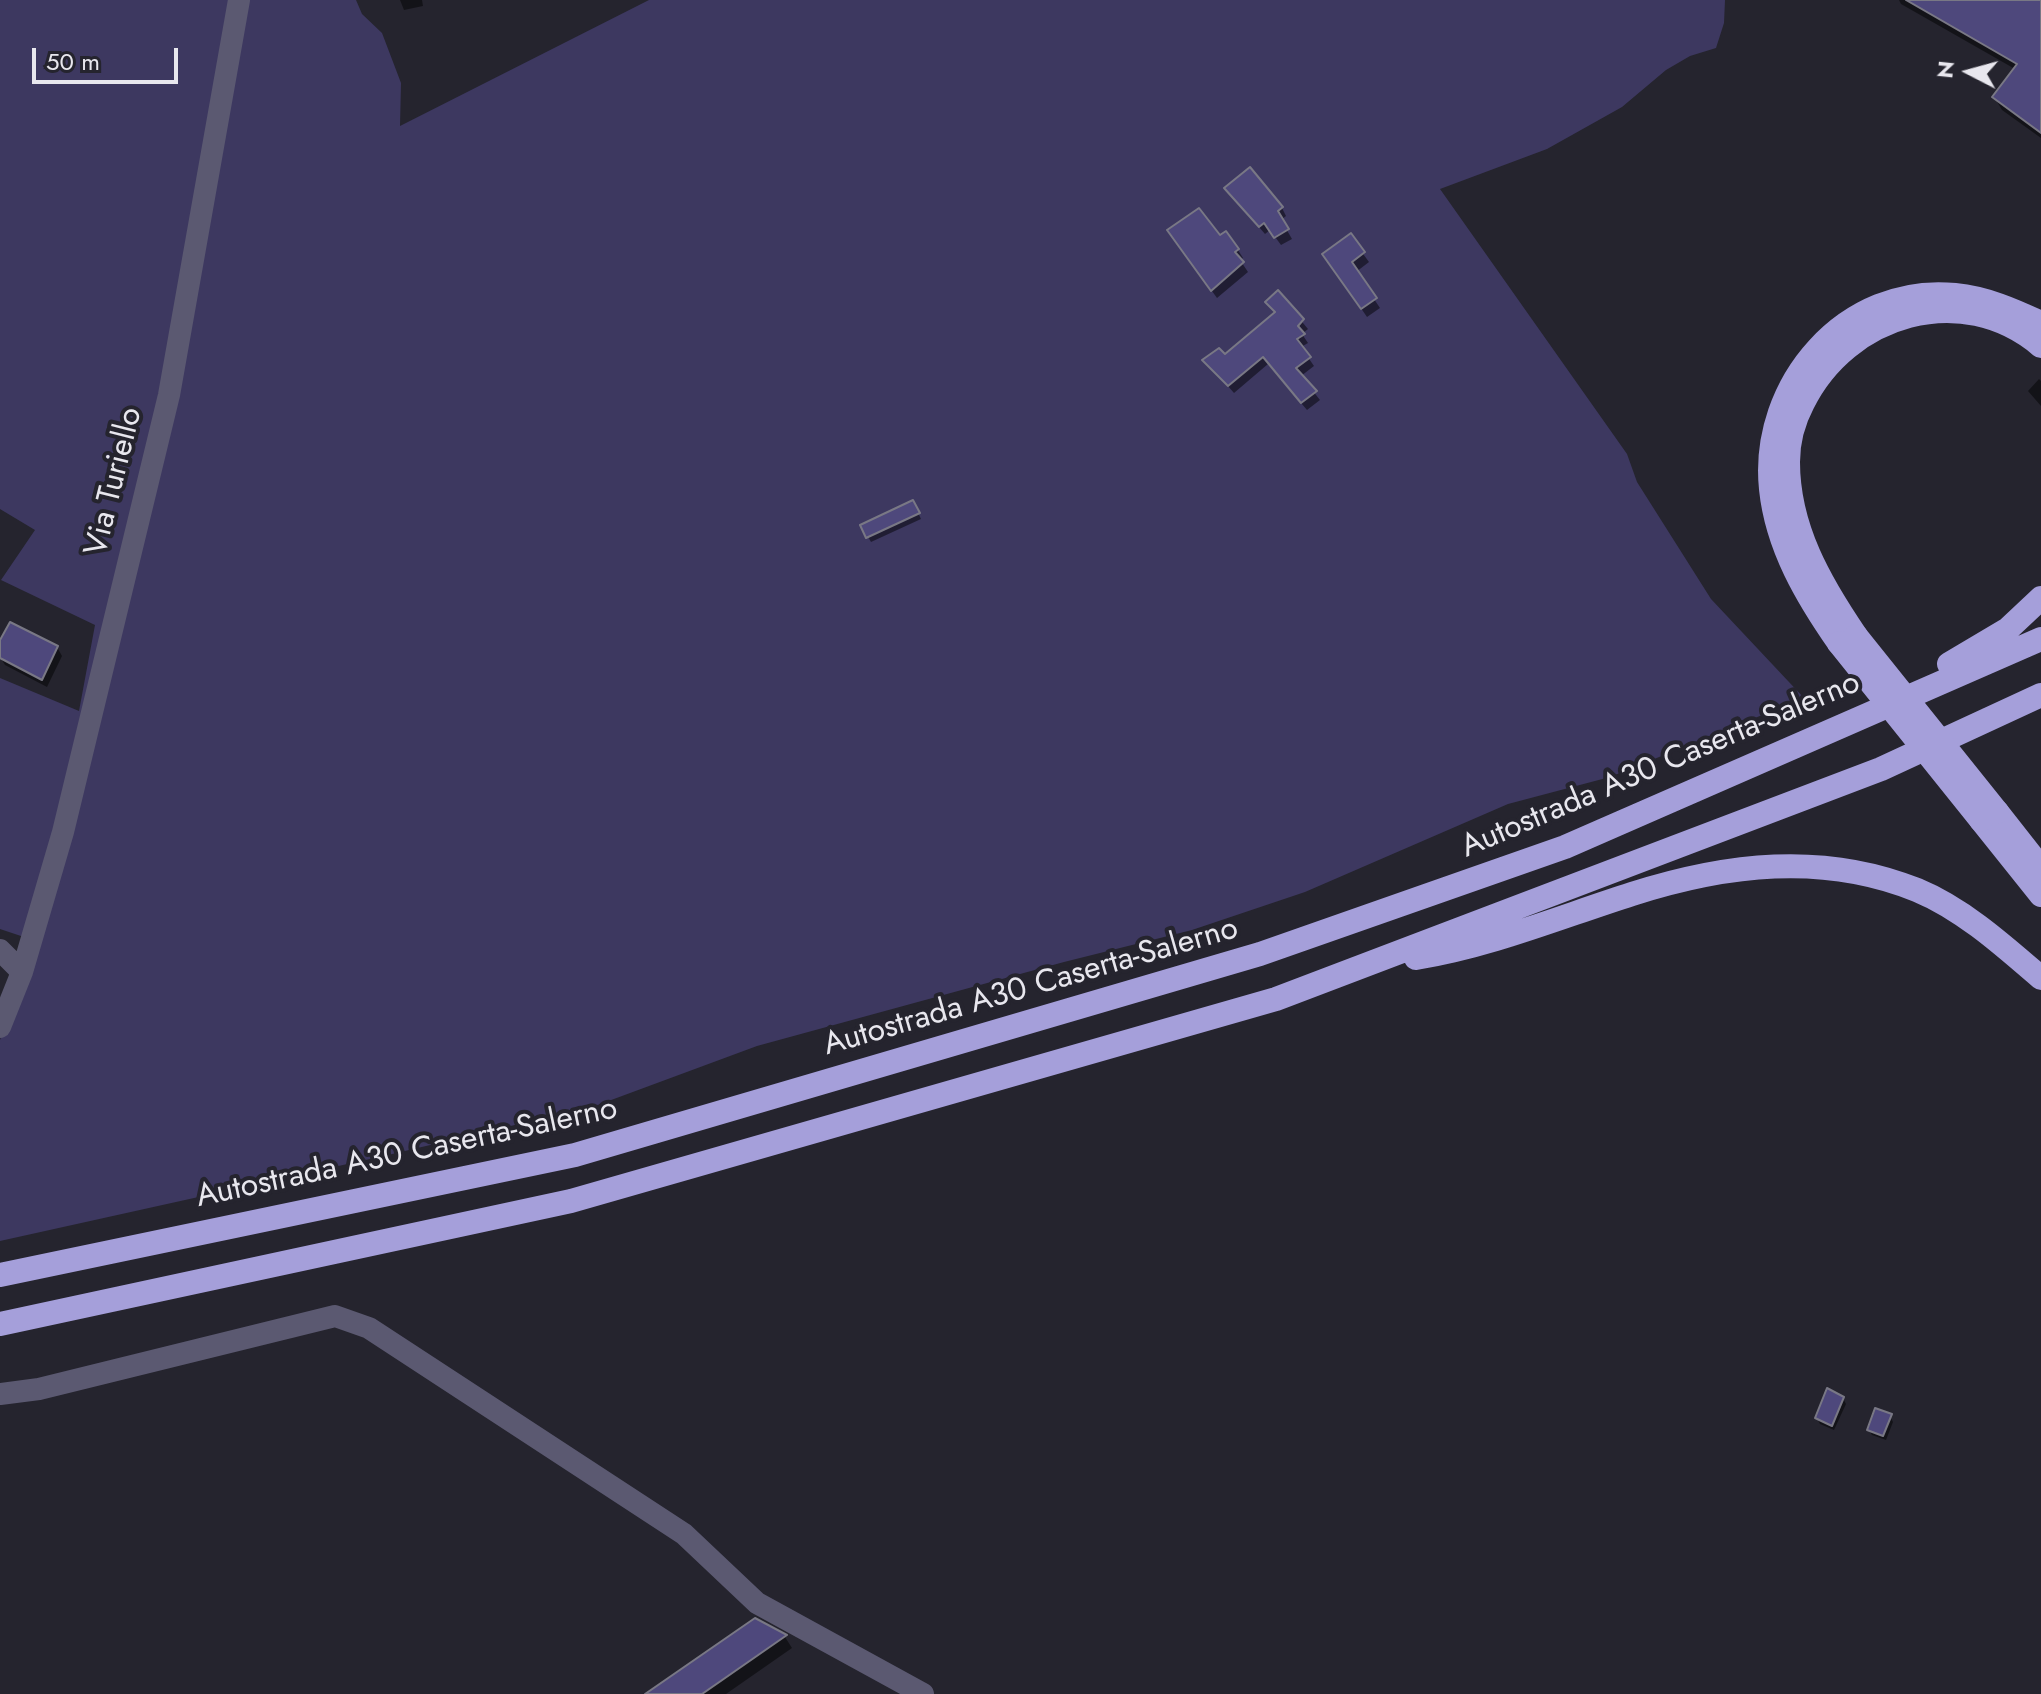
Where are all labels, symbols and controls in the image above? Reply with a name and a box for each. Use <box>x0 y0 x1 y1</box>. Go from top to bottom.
scale bar <box>36 32 182 82</box>
north arrow <box>1929 32 2009 112</box>
text: 50 m <box>46 44 100 79</box>
text: N <box>1928 59 1962 80</box>
street label: Via Turiello <box>78 404 152 560</box>
street label: Autostrada A30 Caserta-Salerno <box>1456 664 1866 868</box>
street label: Autostrada A30 Caserta-Salerno <box>819 910 1243 1066</box>
street label: Autostrada A30 Caserta-Salerno <box>193 1091 621 1217</box>

